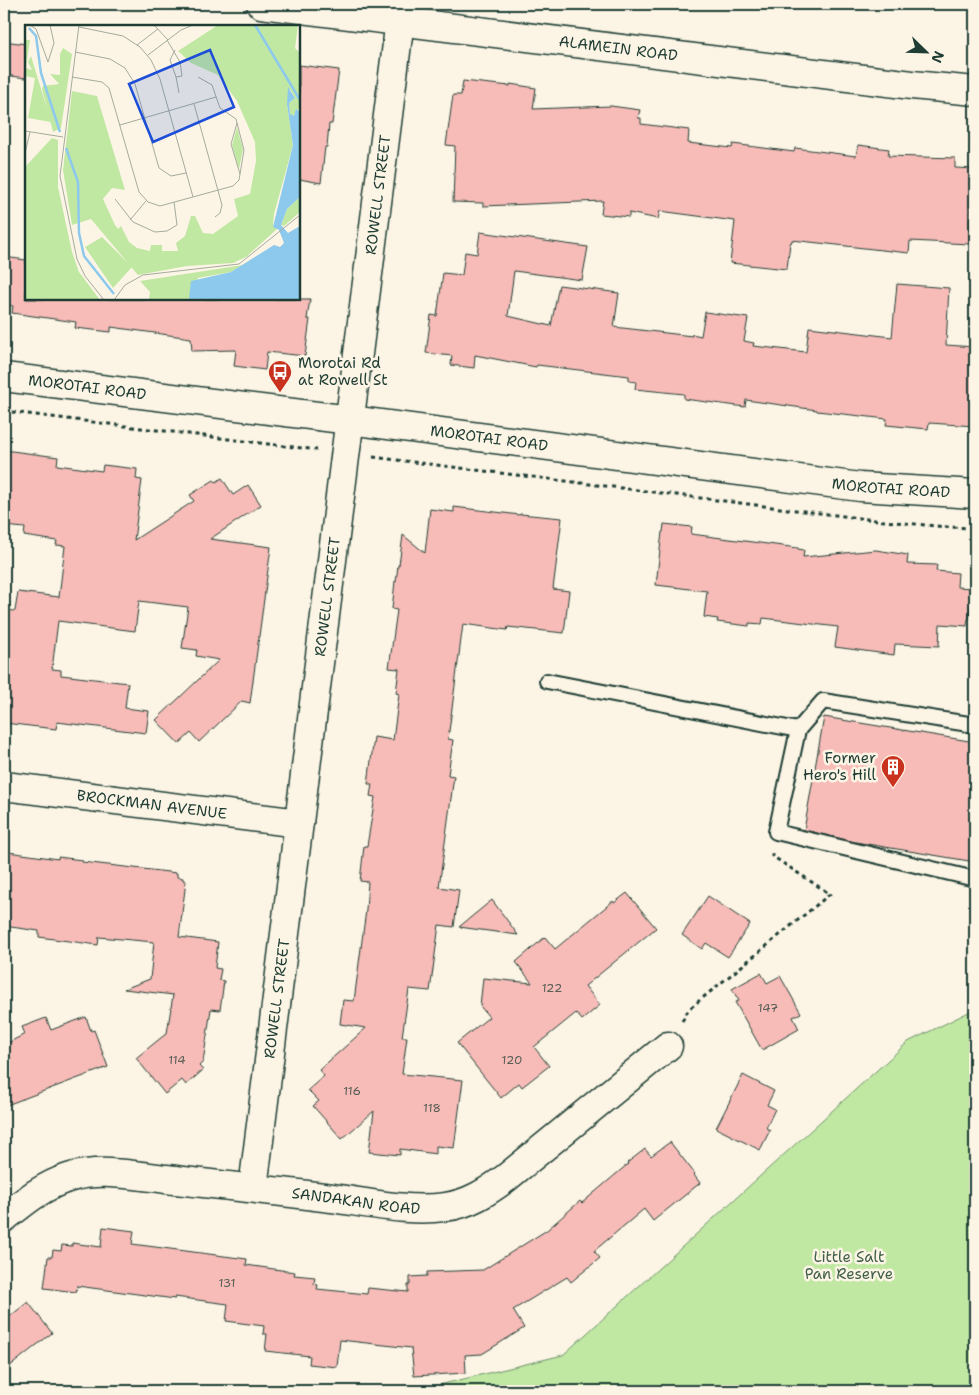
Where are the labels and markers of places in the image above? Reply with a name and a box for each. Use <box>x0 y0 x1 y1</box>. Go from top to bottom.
place label: Morotai Rd at Rowell St <box>298 353 388 390</box>
bus stop icon: Morotai Rd at Rowell St <box>267 359 293 393</box>
place label: Former Hero's Hill <box>803 748 876 785</box>
building icon: Former Hero's Hill <box>880 754 906 788</box>

